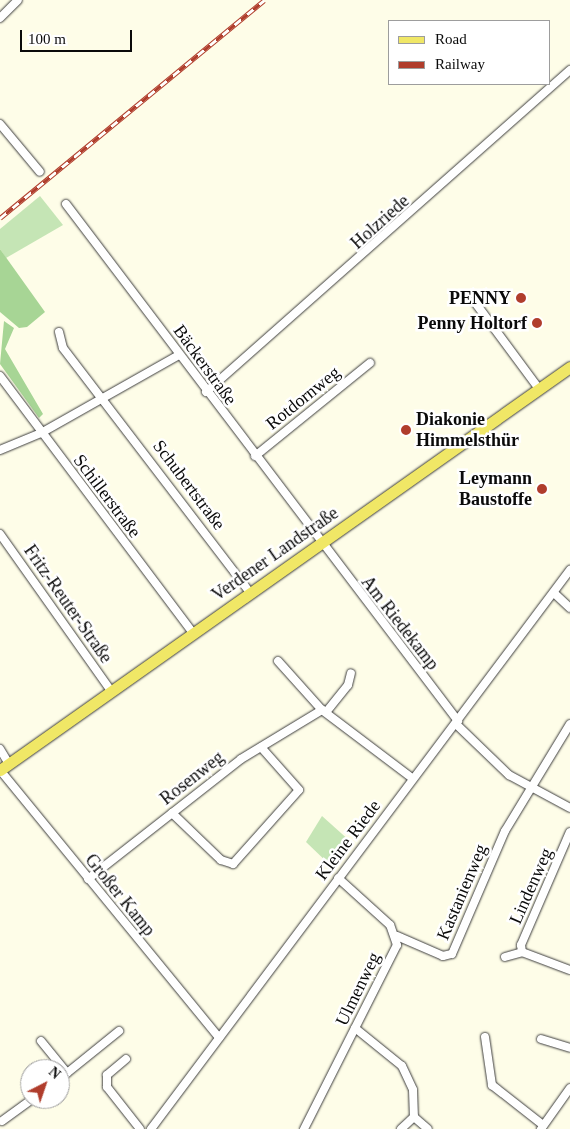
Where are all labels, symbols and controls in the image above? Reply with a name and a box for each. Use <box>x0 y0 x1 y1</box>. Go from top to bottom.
scale bar <box>22 20 135 52</box>
legend <box>388 20 550 85</box>
text: 100 m <box>28 31 66 47</box>
text: Road <box>435 31 467 47</box>
text: Railway <box>435 56 485 72</box>
street label: Holzriede <box>346 190 414 254</box>
place label: PENNY <box>449 287 511 309</box>
marker: PENNY <box>515 292 527 304</box>
place label: Penny Holtorf <box>418 312 527 334</box>
marker: Penny Holtorf <box>531 317 543 329</box>
street label: Bäckerstraße <box>169 321 241 409</box>
street label: Rotdornweg <box>262 362 344 434</box>
place label: Diakonie Himmelsthür <box>416 409 519 452</box>
marker: Diakonie Himmelsthür <box>400 424 412 436</box>
street label: Schubertstraße <box>148 436 230 534</box>
street label: Schillerstraße <box>69 450 145 542</box>
place label: Leymann Baustoffe <box>459 468 532 510</box>
marker: Leymann Baustoffe <box>536 483 548 495</box>
street label: Verdener Landstraße <box>208 502 342 606</box>
street label: Fritz-Reuter-Straße <box>19 541 117 667</box>
street label: Am Riedekamp <box>357 572 443 674</box>
street label: Rosenweg <box>156 746 228 810</box>
street label: Kleine Riede <box>311 796 385 884</box>
street label: Kastanienweg <box>432 841 492 943</box>
street label: Lindenweg <box>505 845 557 927</box>
street label: Großer Kamp <box>80 850 160 940</box>
street label: Ulmenweg <box>331 949 385 1029</box>
north arrow <box>20 1059 70 1109</box>
text: N <box>46 1064 63 1082</box>

